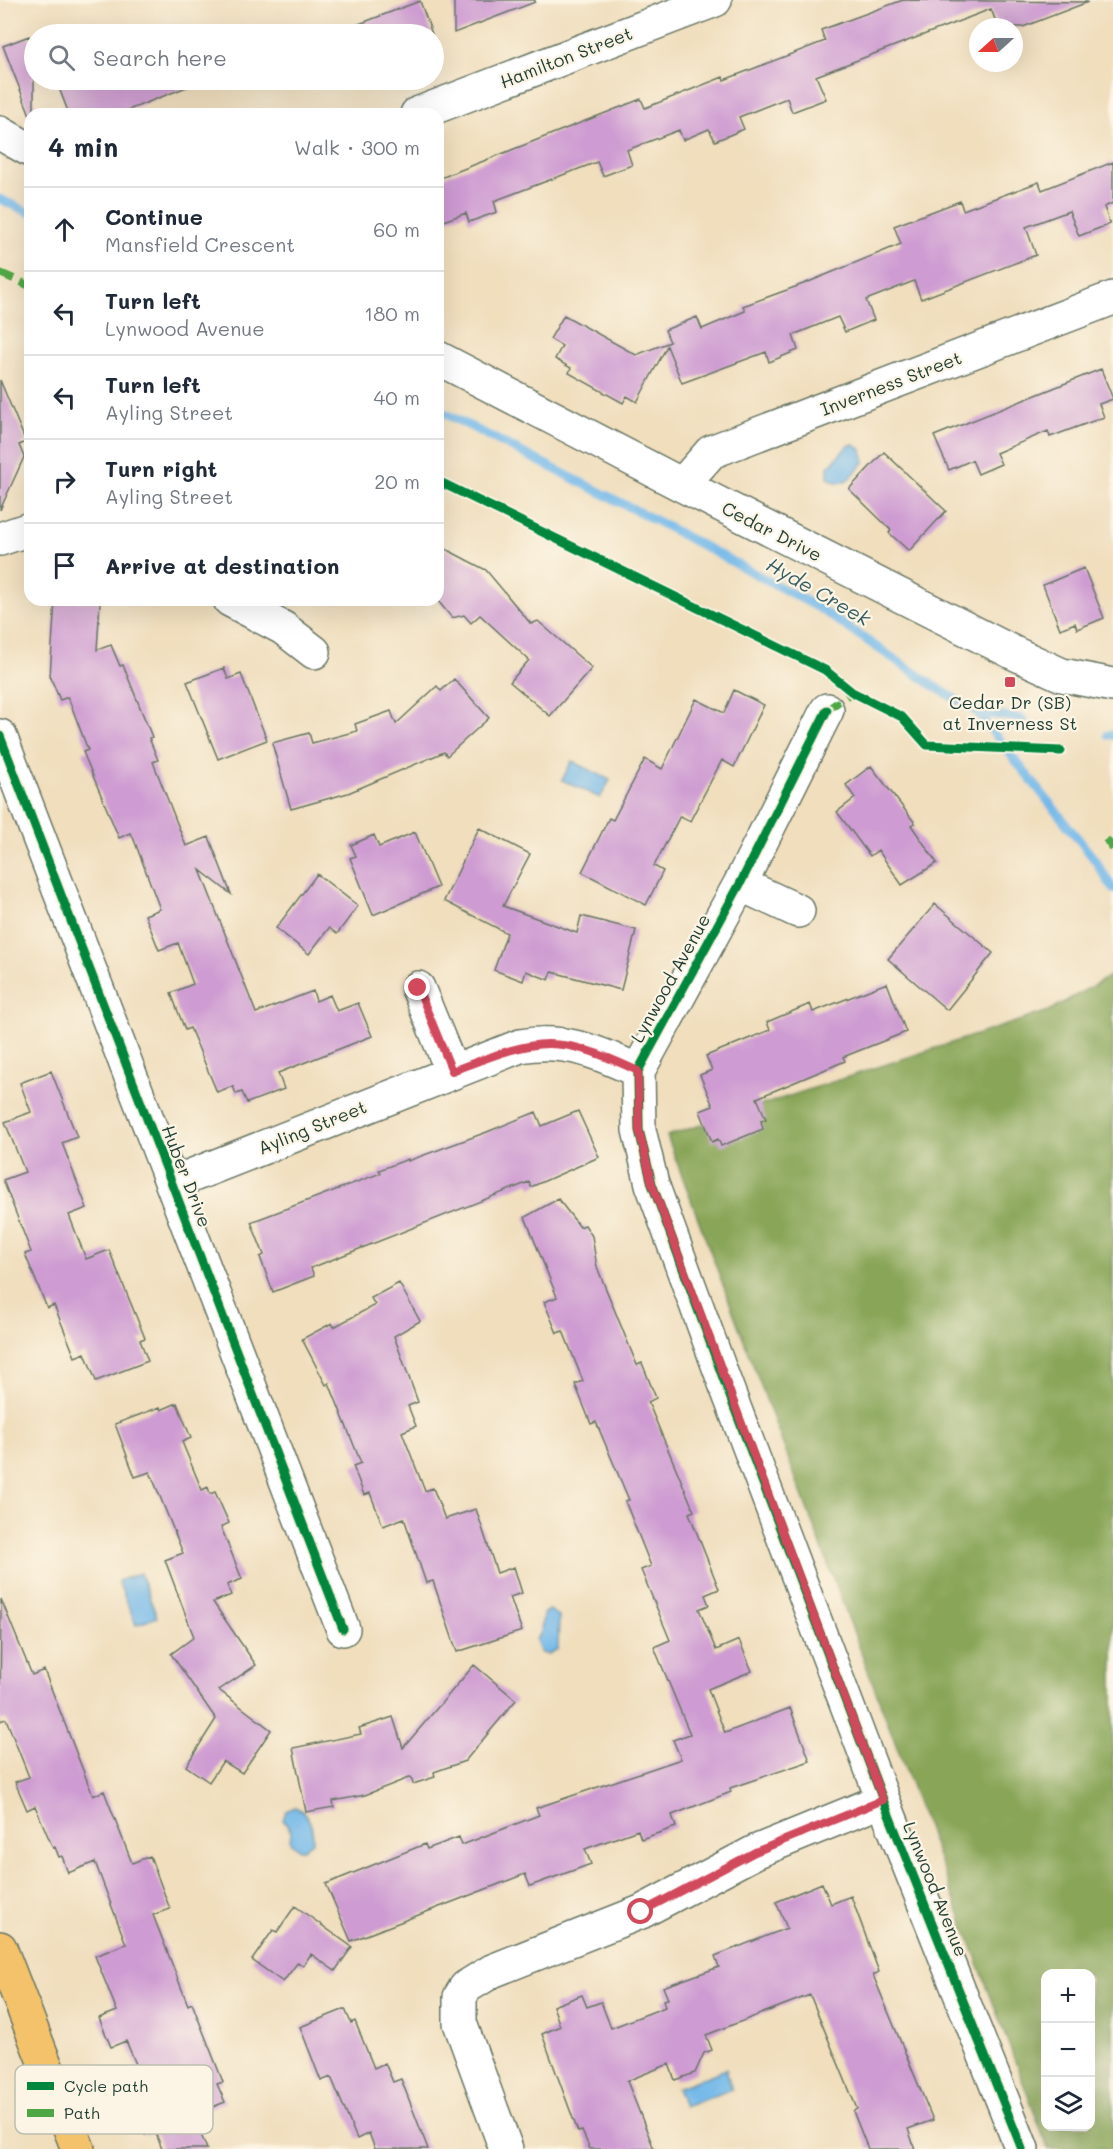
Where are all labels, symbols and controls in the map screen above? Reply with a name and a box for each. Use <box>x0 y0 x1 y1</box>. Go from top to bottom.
north arrow <box>969 18 1023 72</box>
street label: Hamilton Street <box>496 21 636 93</box>
search box <box>24 24 444 90</box>
icon: search <box>45 41 78 74</box>
text: Search here <box>93 43 227 72</box>
text: 4 min <box>48 130 118 164</box>
text: Walk · 300 m <box>294 134 420 160</box>
text: Continue <box>105 202 203 231</box>
icon: ahead <box>48 213 81 246</box>
text: 60 m <box>373 216 420 242</box>
text: Mansfield Crescent <box>105 231 295 257</box>
text: Turn left <box>105 286 201 315</box>
icon: left <box>48 297 81 330</box>
text: 180 m <box>364 300 420 326</box>
text: Lynwood Avenue <box>105 315 265 341</box>
street label: Inverness Street <box>817 345 965 421</box>
text: Turn left <box>105 370 201 399</box>
icon: left <box>48 381 81 414</box>
text: 40 m <box>374 384 420 410</box>
text: Ayling Street <box>105 399 233 425</box>
text: Turn right <box>105 454 217 483</box>
icon: right <box>48 465 81 498</box>
text: 20 m <box>374 468 420 494</box>
text: Ayling Street <box>105 483 233 509</box>
street label: Cedar Drive <box>718 496 826 566</box>
icon: arrive <box>48 549 81 582</box>
text: Arrive at destination <box>105 551 340 580</box>
water label: Hyde Creek <box>762 551 876 631</box>
marker: Cedar Dr (SB) at Inverness St <box>1003 675 1017 689</box>
place label: Cedar Dr (SB) at Inverness St <box>943 690 1077 735</box>
street label: Lynwood Avenue <box>625 909 715 1047</box>
route end <box>404 974 430 1000</box>
street label: Ayling Street <box>254 1094 370 1160</box>
street label: Huber Drive <box>157 1121 217 1231</box>
street label: Lynwood Avenue <box>898 1818 974 1960</box>
route start <box>627 1898 653 1924</box>
map controls <box>1041 1969 1095 2131</box>
button: + <box>1041 1969 1095 2023</box>
button: − <box>1041 2023 1095 2077</box>
legend <box>15 2065 213 2134</box>
text: Cycle path <box>64 2075 148 2096</box>
button: layers <box>1041 2077 1095 2131</box>
text: Path <box>64 2102 100 2123</box>

